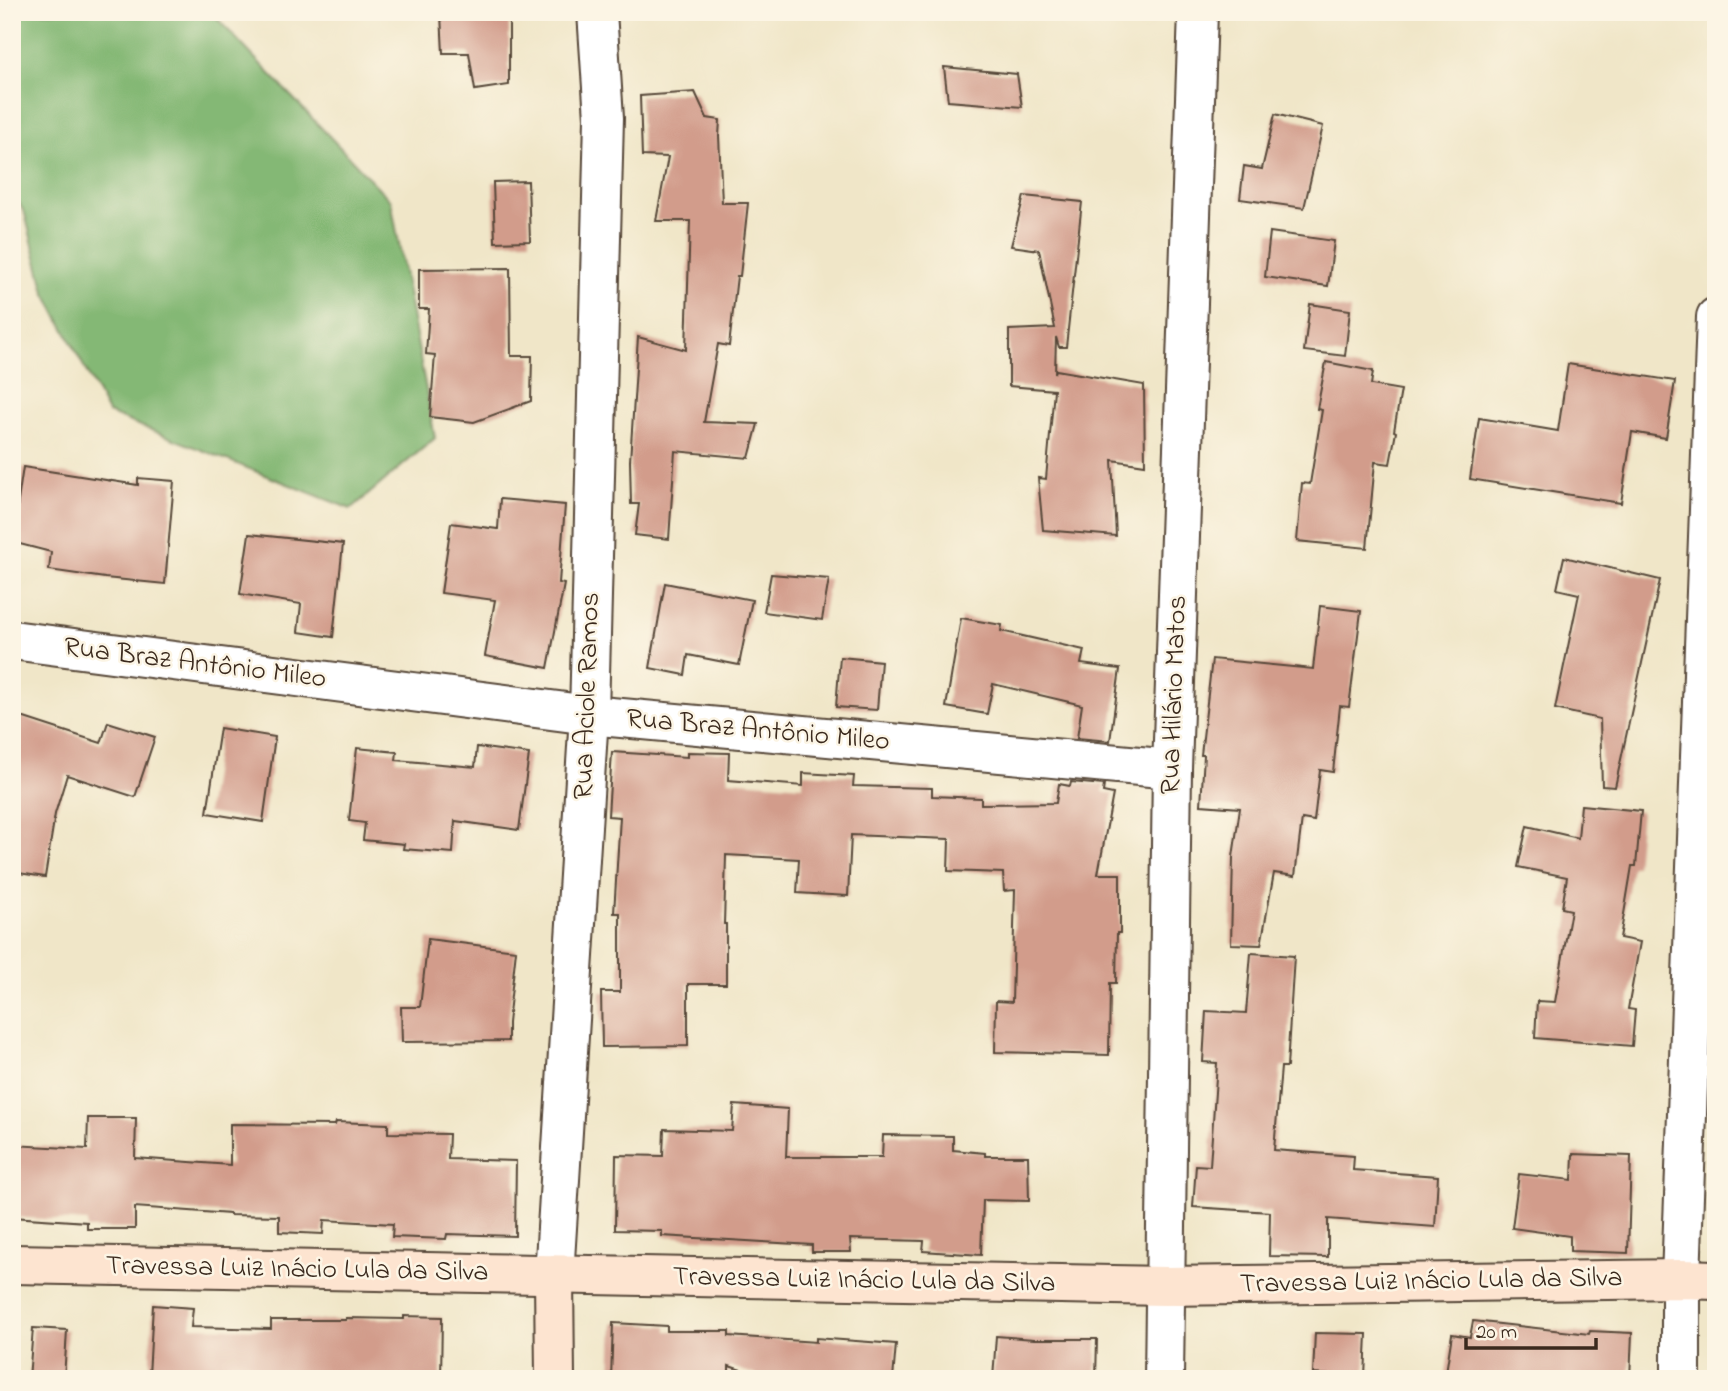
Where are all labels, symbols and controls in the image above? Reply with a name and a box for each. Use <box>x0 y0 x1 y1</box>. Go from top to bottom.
street label: Rua Aciole Ramos <box>564 592 612 800</box>
street label: Rua Hilário Matos <box>1151 595 1199 795</box>
street label: Rua Braz Antônio Mileo <box>61 628 329 700</box>
street label: Rua Braz Antônio Mileo <box>625 699 891 763</box>
street label: Travessa Luiz Inácio Lula da Silva <box>105 1246 489 1294</box>
street label: Travessa Luiz Inácio Lula da Silva <box>672 1257 1056 1305</box>
street label: Travessa Luiz Inácio Lula da Silva <box>1239 1258 1623 1306</box>
scale bar <box>1466 1307 1595 1351</box>
text: 20 m <box>1476 1318 1517 1348</box>

